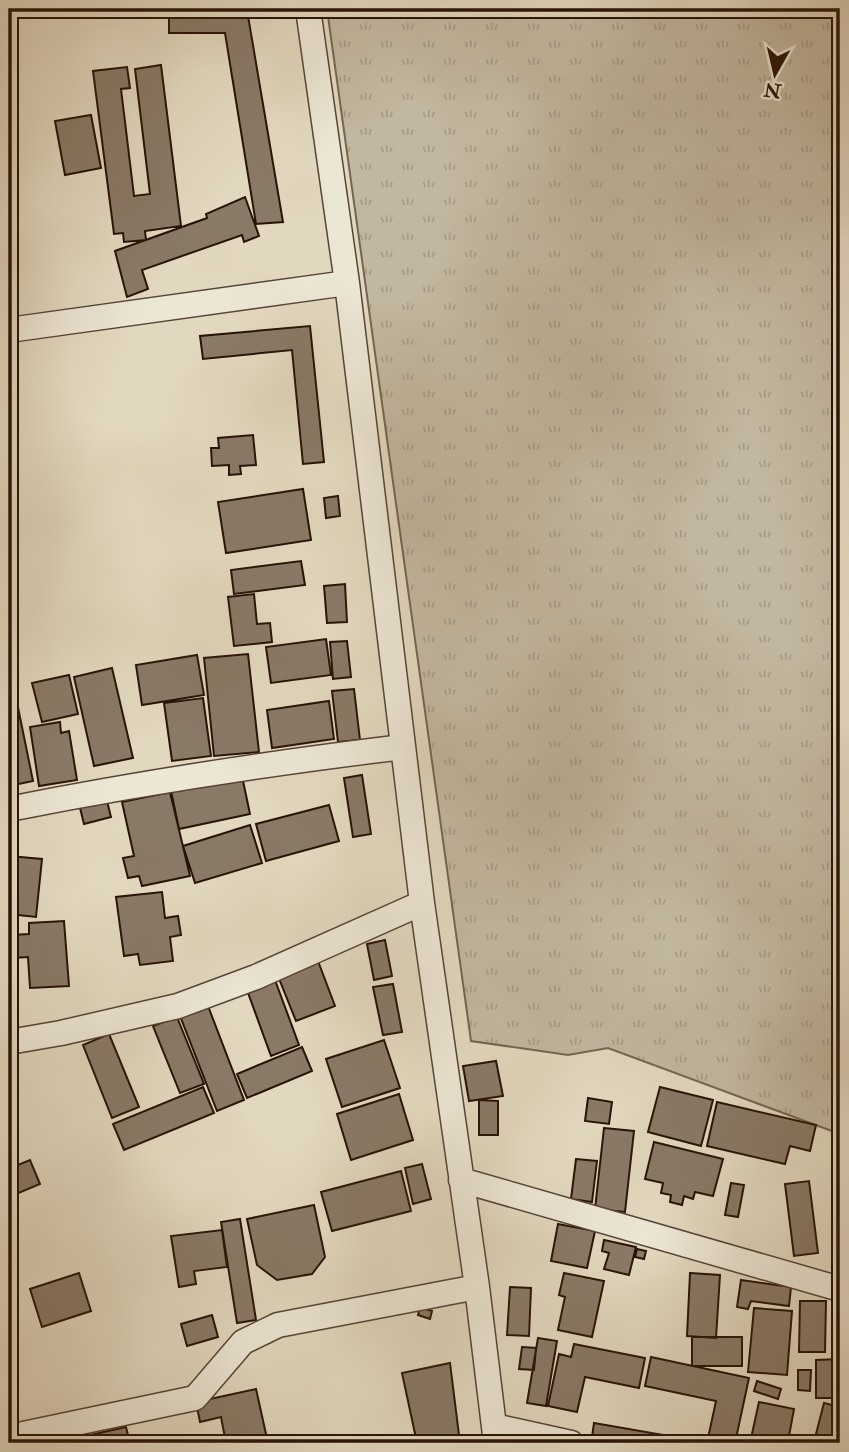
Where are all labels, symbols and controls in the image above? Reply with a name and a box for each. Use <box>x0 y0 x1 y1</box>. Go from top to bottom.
north arrow <box>740 38 810 108</box>
text: N <box>762 77 784 103</box>

